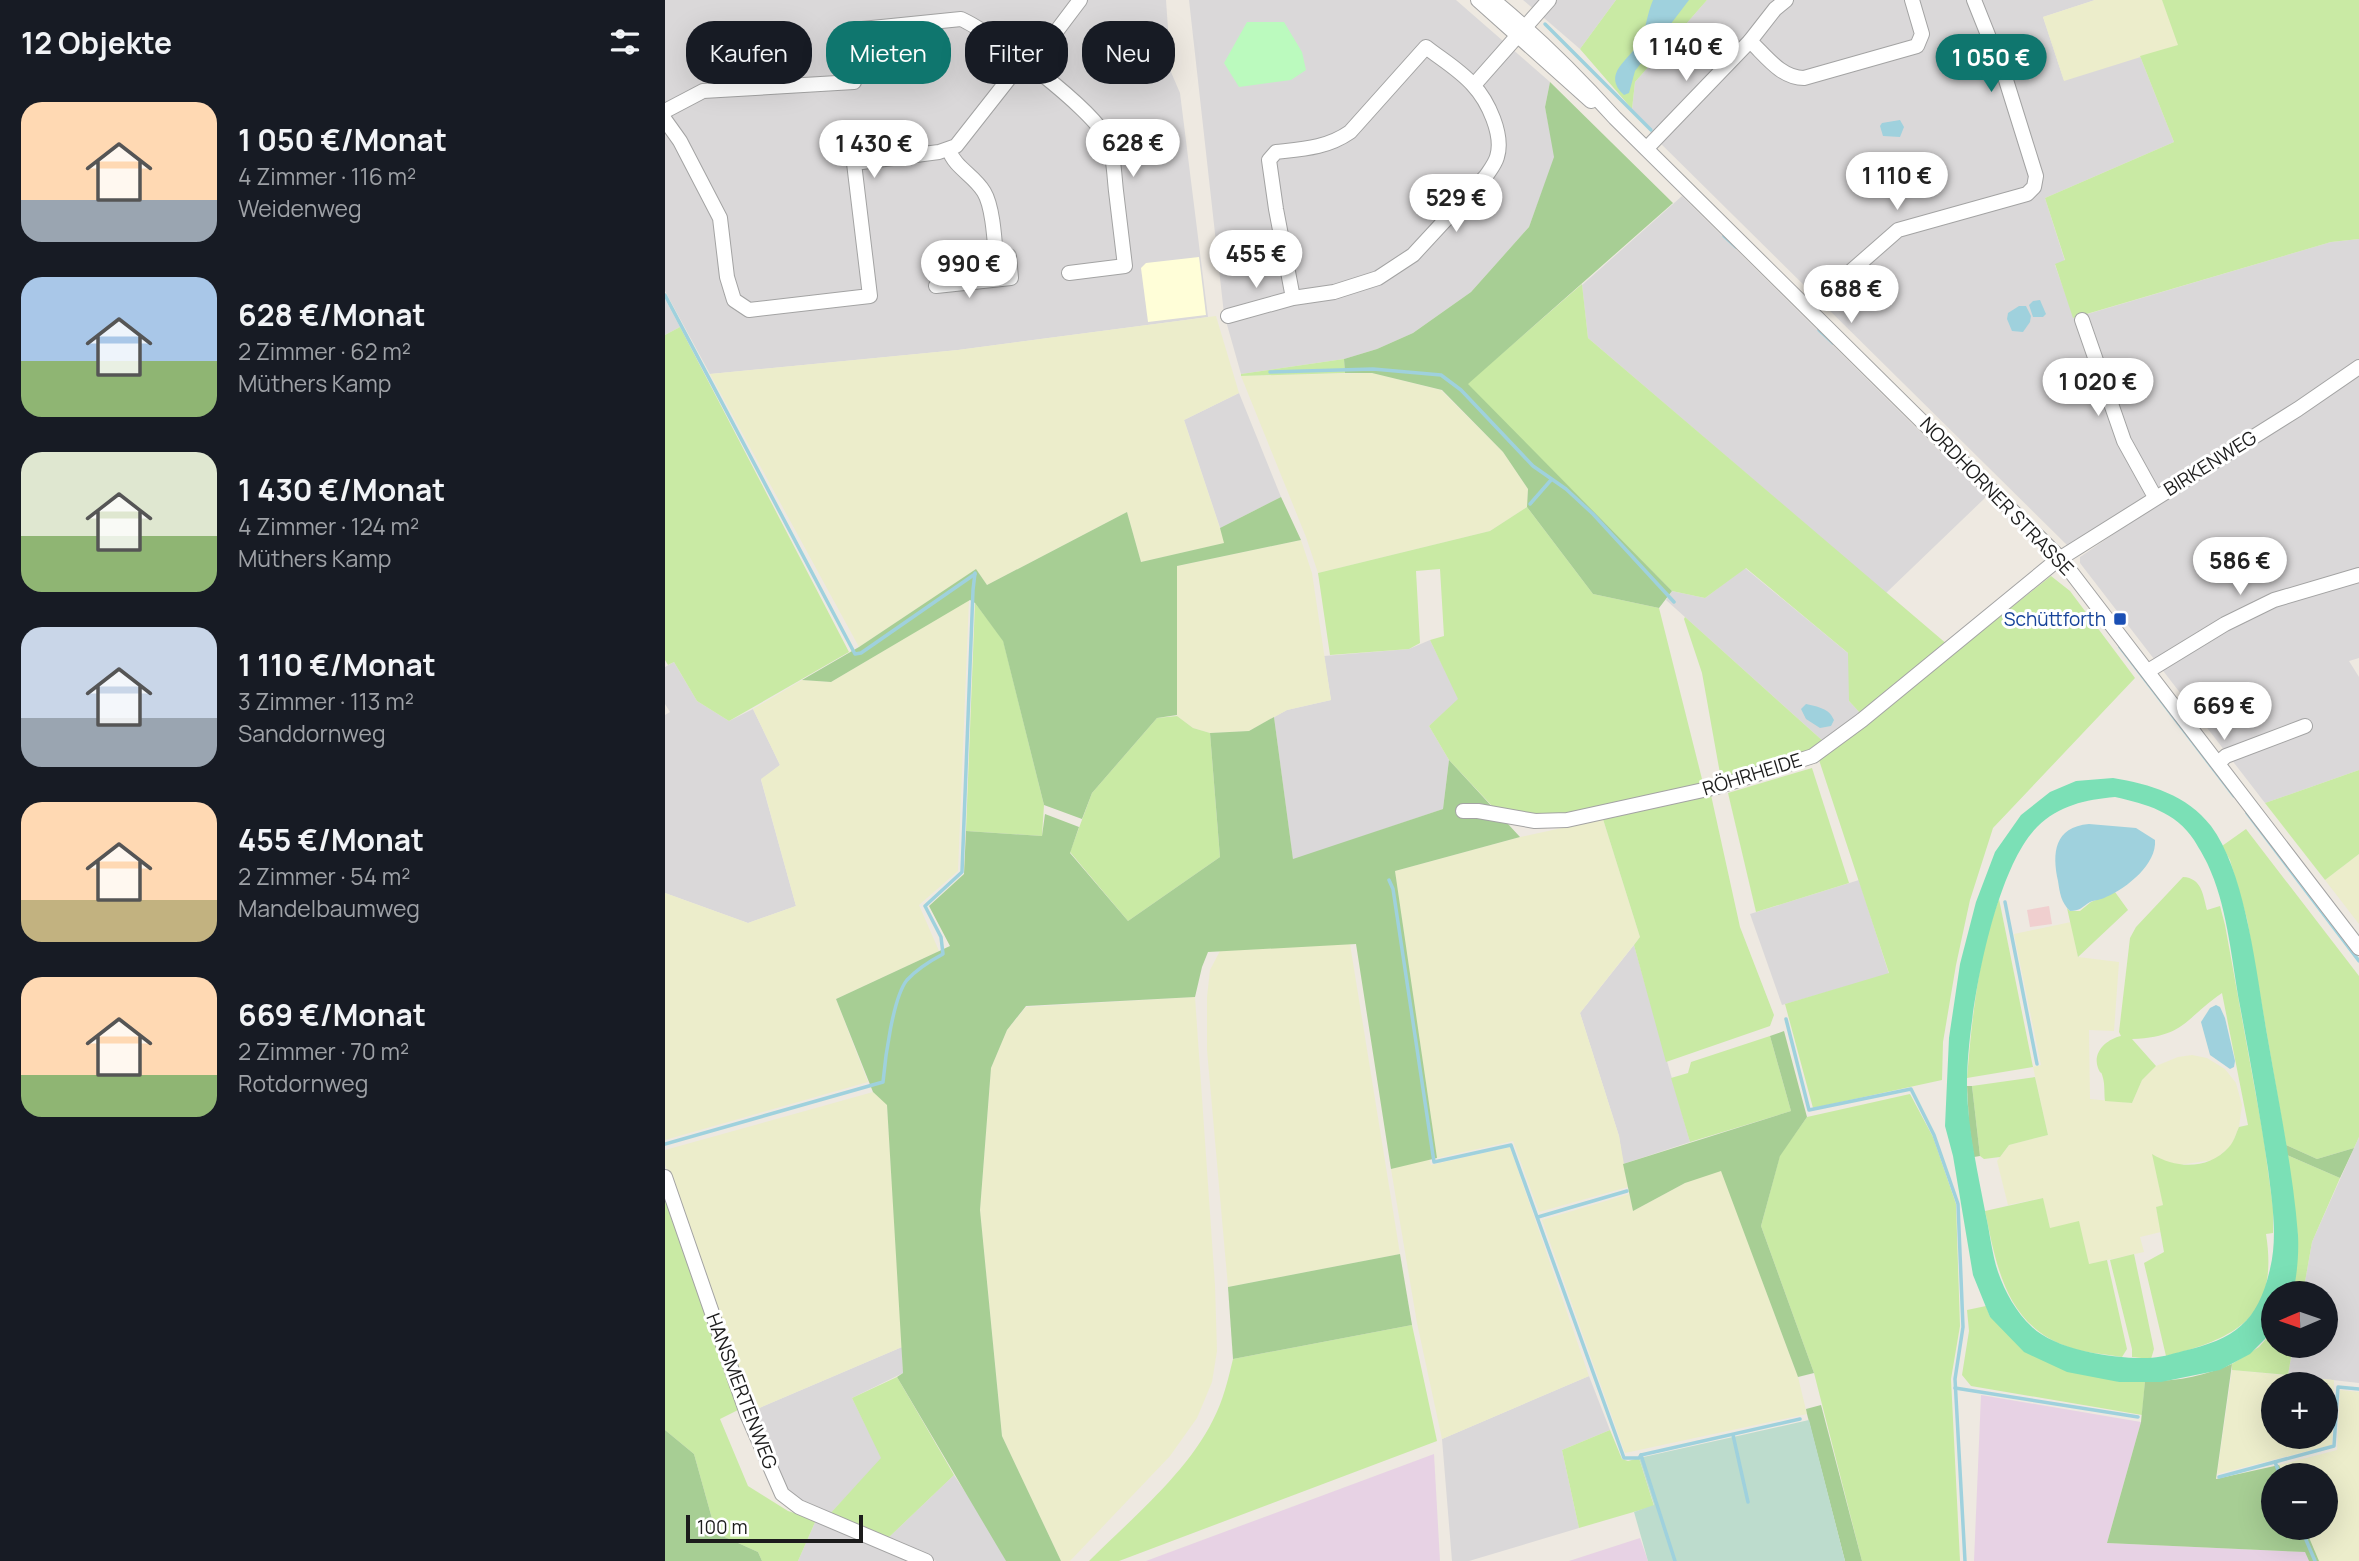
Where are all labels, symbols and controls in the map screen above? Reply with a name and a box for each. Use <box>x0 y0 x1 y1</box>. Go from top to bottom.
chip: Kaufen <box>686 21 812 84</box>
chip: Mieten <box>826 21 951 84</box>
chip: Filter <box>965 21 1068 84</box>
chip: Neu <box>1082 21 1175 84</box>
text: 12 Objekte <box>21 22 172 63</box>
icon: filters <box>606 23 644 61</box>
pin: 1 140 € <box>1621 24 1751 83</box>
text: 1 140 € <box>1649 30 1723 62</box>
pin: 1 050 € <box>1926 34 2056 94</box>
text: 1 050 € <box>1952 41 2030 73</box>
text: 1 050 €/Monat <box>238 119 447 160</box>
pin: 1 430 € <box>809 120 939 180</box>
pin: 628 € <box>1084 120 1182 179</box>
text: 628 € <box>1102 126 1164 158</box>
text: 1 430 € <box>835 127 913 159</box>
icon: home <box>77 130 161 214</box>
pin: 1 110 € <box>1832 152 1962 212</box>
text: 1 110 € <box>1862 159 1932 191</box>
text: 4 Zimmer · 116 m² <box>238 160 416 192</box>
pin: 529 € <box>1407 174 1505 234</box>
text: 529 € <box>1425 181 1487 213</box>
text: Weidenweg <box>238 192 362 224</box>
pin: 455 € <box>1207 230 1305 290</box>
text: 455 € <box>1225 237 1287 269</box>
pin: 990 € <box>920 240 1018 300</box>
text: 990 € <box>937 247 1001 279</box>
pin: 688 € <box>1802 266 1900 325</box>
text: 688 € <box>1820 272 1882 304</box>
text: 628 €/Monat <box>238 294 426 335</box>
icon: home <box>77 305 161 389</box>
text: 2 Zimmer · 62 m² <box>238 335 411 367</box>
pin: 1 020 € <box>2033 358 2163 418</box>
text: 1 020 € <box>2059 365 2137 397</box>
text: Müthers Kamp <box>238 367 391 399</box>
street label: NORDHORNER STRASSE <box>1914 411 2080 581</box>
street label: BIRKENWEG <box>2159 424 2261 502</box>
text: 1 430 €/Monat <box>238 469 445 510</box>
icon: home <box>77 480 161 564</box>
text: 4 Zimmer · 124 m² <box>238 510 419 542</box>
pin: 586 € <box>2191 538 2289 597</box>
text: Müthers Kamp <box>238 542 391 574</box>
text: 586 € <box>2209 544 2271 576</box>
place label: Schüttforth <box>2004 606 2106 632</box>
marker: Schüttforth <box>2112 611 2128 627</box>
text: 1 110 €/Monat <box>238 644 436 685</box>
icon: home <box>77 655 161 739</box>
pin: 669 € <box>2175 682 2273 742</box>
text: 3 Zimmer · 113 m² <box>238 685 414 717</box>
text: 669 € <box>2193 689 2255 721</box>
text: Sanddornweg <box>238 717 386 749</box>
street label: RÖHRHEIDE <box>1699 747 1805 801</box>
text: 455 €/Monat <box>238 819 424 860</box>
icon: home <box>77 830 161 914</box>
text: 2 Zimmer · 54 m² <box>238 860 410 892</box>
text: Mandelbaumweg <box>238 892 420 924</box>
text: 669 €/Monat <box>238 994 426 1035</box>
icon: home <box>77 1005 161 1089</box>
text: 2 Zimmer · 70 m² <box>238 1035 409 1067</box>
text: Rotdornweg <box>238 1067 368 1099</box>
north arrow <box>2261 1281 2338 1358</box>
map controls <box>2261 1281 2338 1540</box>
street label: HANSMERTENWEG <box>700 1309 784 1473</box>
button: + <box>2261 1372 2338 1449</box>
button: − <box>2261 1463 2338 1540</box>
scale bar <box>686 1512 863 1544</box>
text: 100 m <box>697 1514 748 1540</box>

